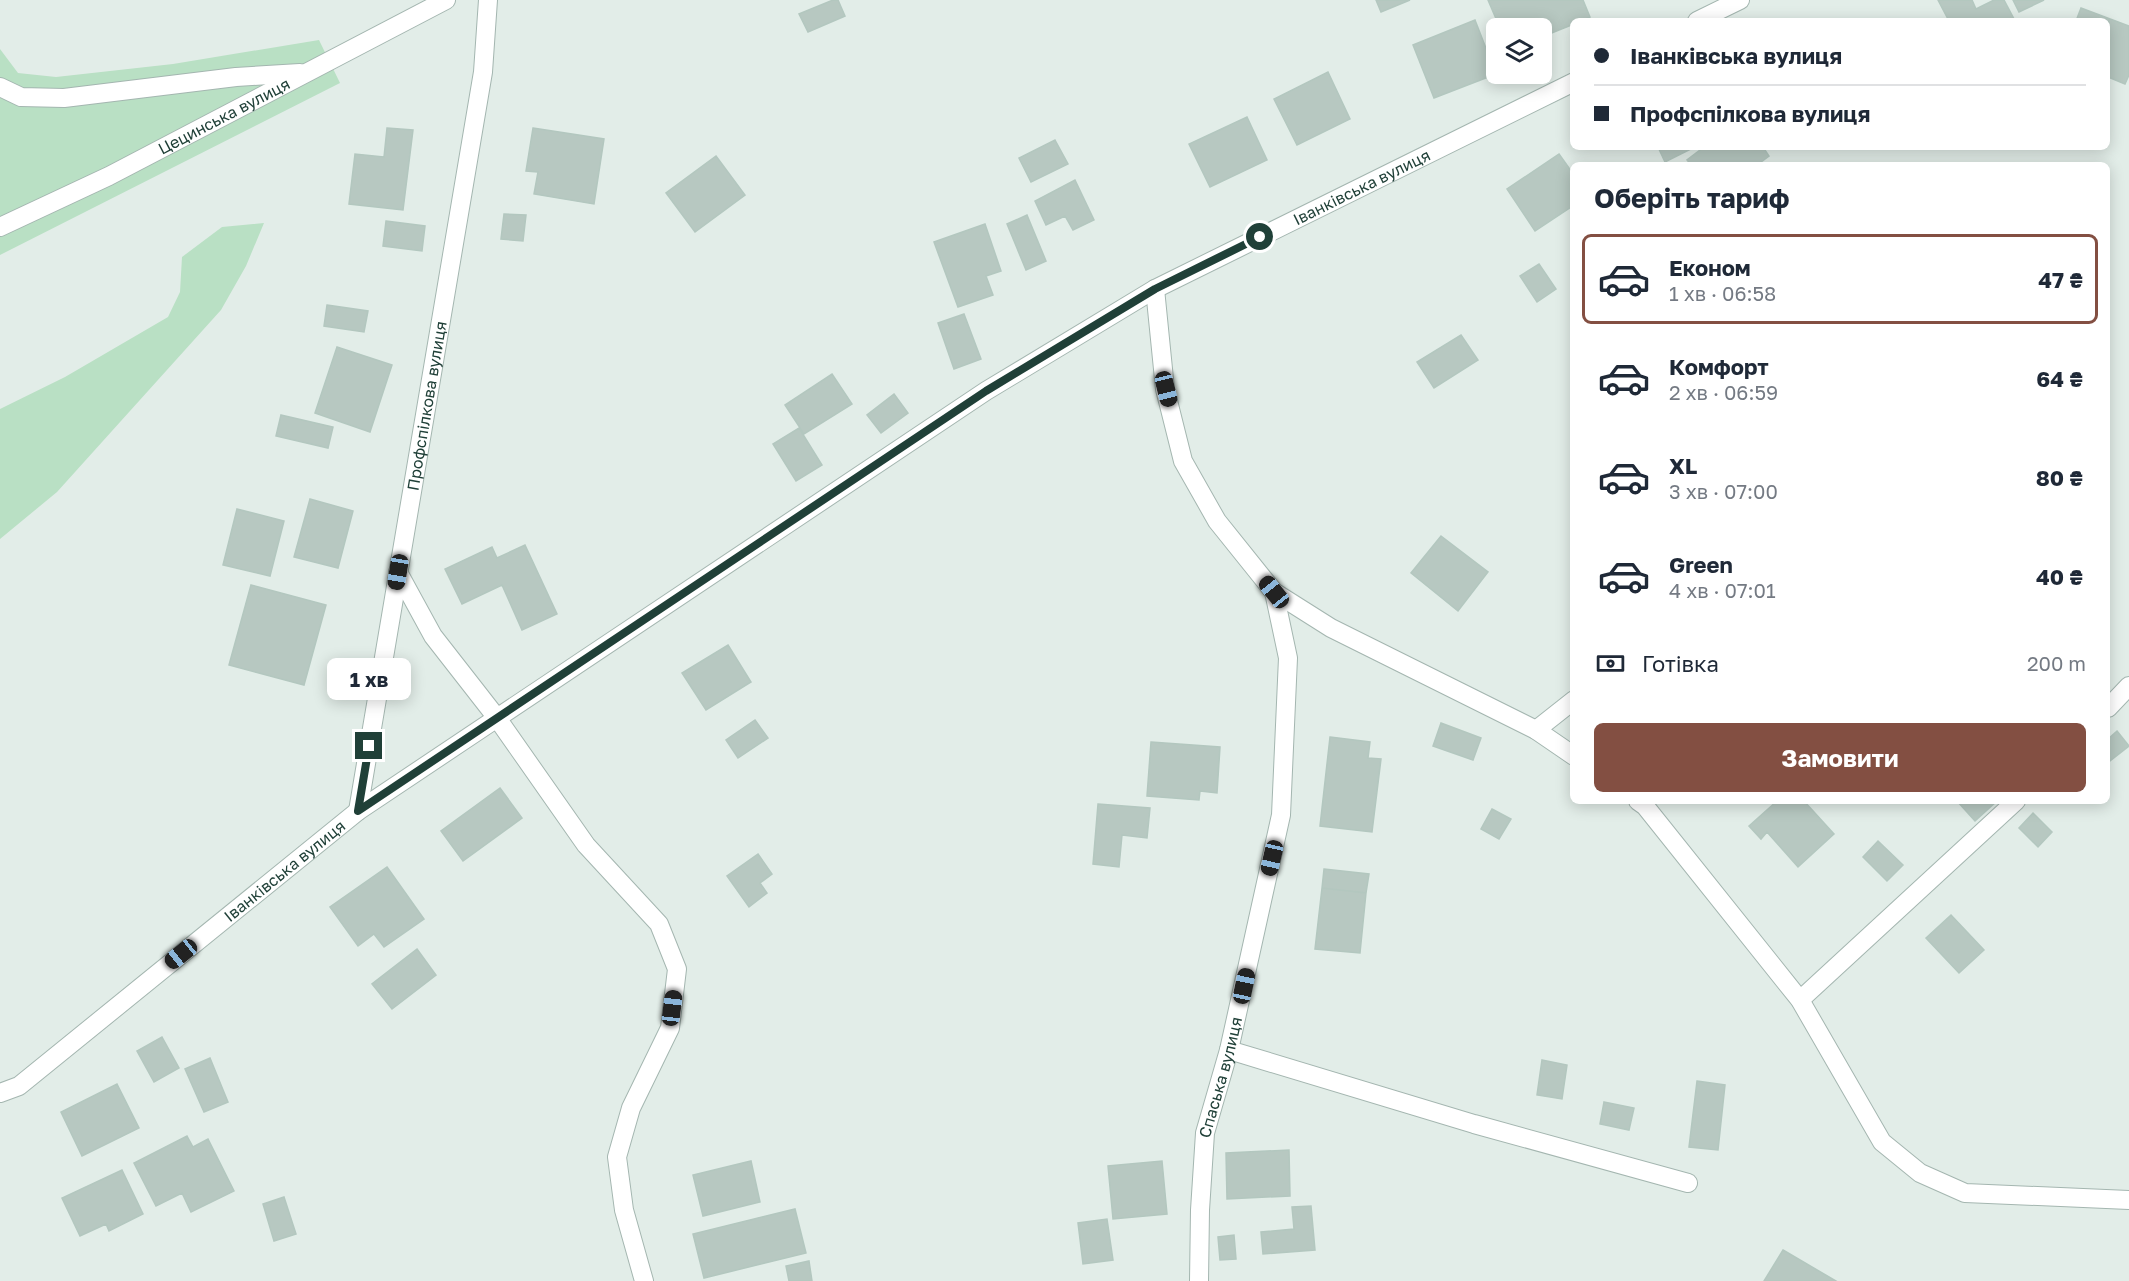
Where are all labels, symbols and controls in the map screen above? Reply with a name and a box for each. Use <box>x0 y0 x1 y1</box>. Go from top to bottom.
map controls <box>1486 18 1552 84</box>
button: layers <box>1486 18 1552 84</box>
text: Іванківська вулиця <box>1630 42 1842 69</box>
street label: Цецинська вулиця <box>155 73 293 159</box>
text: Профспілкова вулиця <box>1630 100 1870 127</box>
street label: Іванківська вулиця <box>1290 145 1433 229</box>
text: Оберіть тариф <box>1594 182 1790 214</box>
route start <box>1246 223 1273 250</box>
icon: car <box>1597 252 1651 306</box>
text: Економ <box>1669 254 1751 281</box>
text: 47 ₴ <box>2038 266 2083 293</box>
text: 1 хв · 06:58 <box>1669 281 1776 305</box>
street label: Профспілкова вулиця <box>402 319 451 492</box>
icon: car <box>1597 351 1651 405</box>
text: Комфорт <box>1669 353 1769 380</box>
text: 64 ₴ <box>2036 365 2083 392</box>
car <box>1153 369 1179 409</box>
text: 2 хв · 06:59 <box>1669 380 1778 404</box>
icon: car <box>1597 450 1651 504</box>
text: XL <box>1669 452 1697 479</box>
text: 80 ₴ <box>2036 464 2083 491</box>
text: 3 хв · 07:00 <box>1669 479 1778 503</box>
icon: car <box>1597 549 1651 603</box>
text: Green <box>1669 551 1733 578</box>
car <box>386 553 410 591</box>
text: 40 ₴ <box>2036 563 2083 590</box>
car <box>1256 572 1292 612</box>
text: 4 хв · 07:01 <box>1669 578 1776 602</box>
icon: cash <box>1594 647 1627 680</box>
text: Готівка <box>1642 650 1719 677</box>
text: 200 m <box>2027 651 2086 675</box>
callout: 1 хв <box>327 659 411 701</box>
text: 1 хв <box>350 667 388 691</box>
button: Замовити <box>1594 723 2086 792</box>
route end <box>355 732 382 759</box>
street label: Іванківська вулиця <box>220 816 349 926</box>
car <box>1259 838 1285 878</box>
car <box>161 936 201 972</box>
car <box>1231 967 1257 1005</box>
car <box>661 989 683 1027</box>
street label: Спаська вулиця <box>1194 1015 1246 1140</box>

